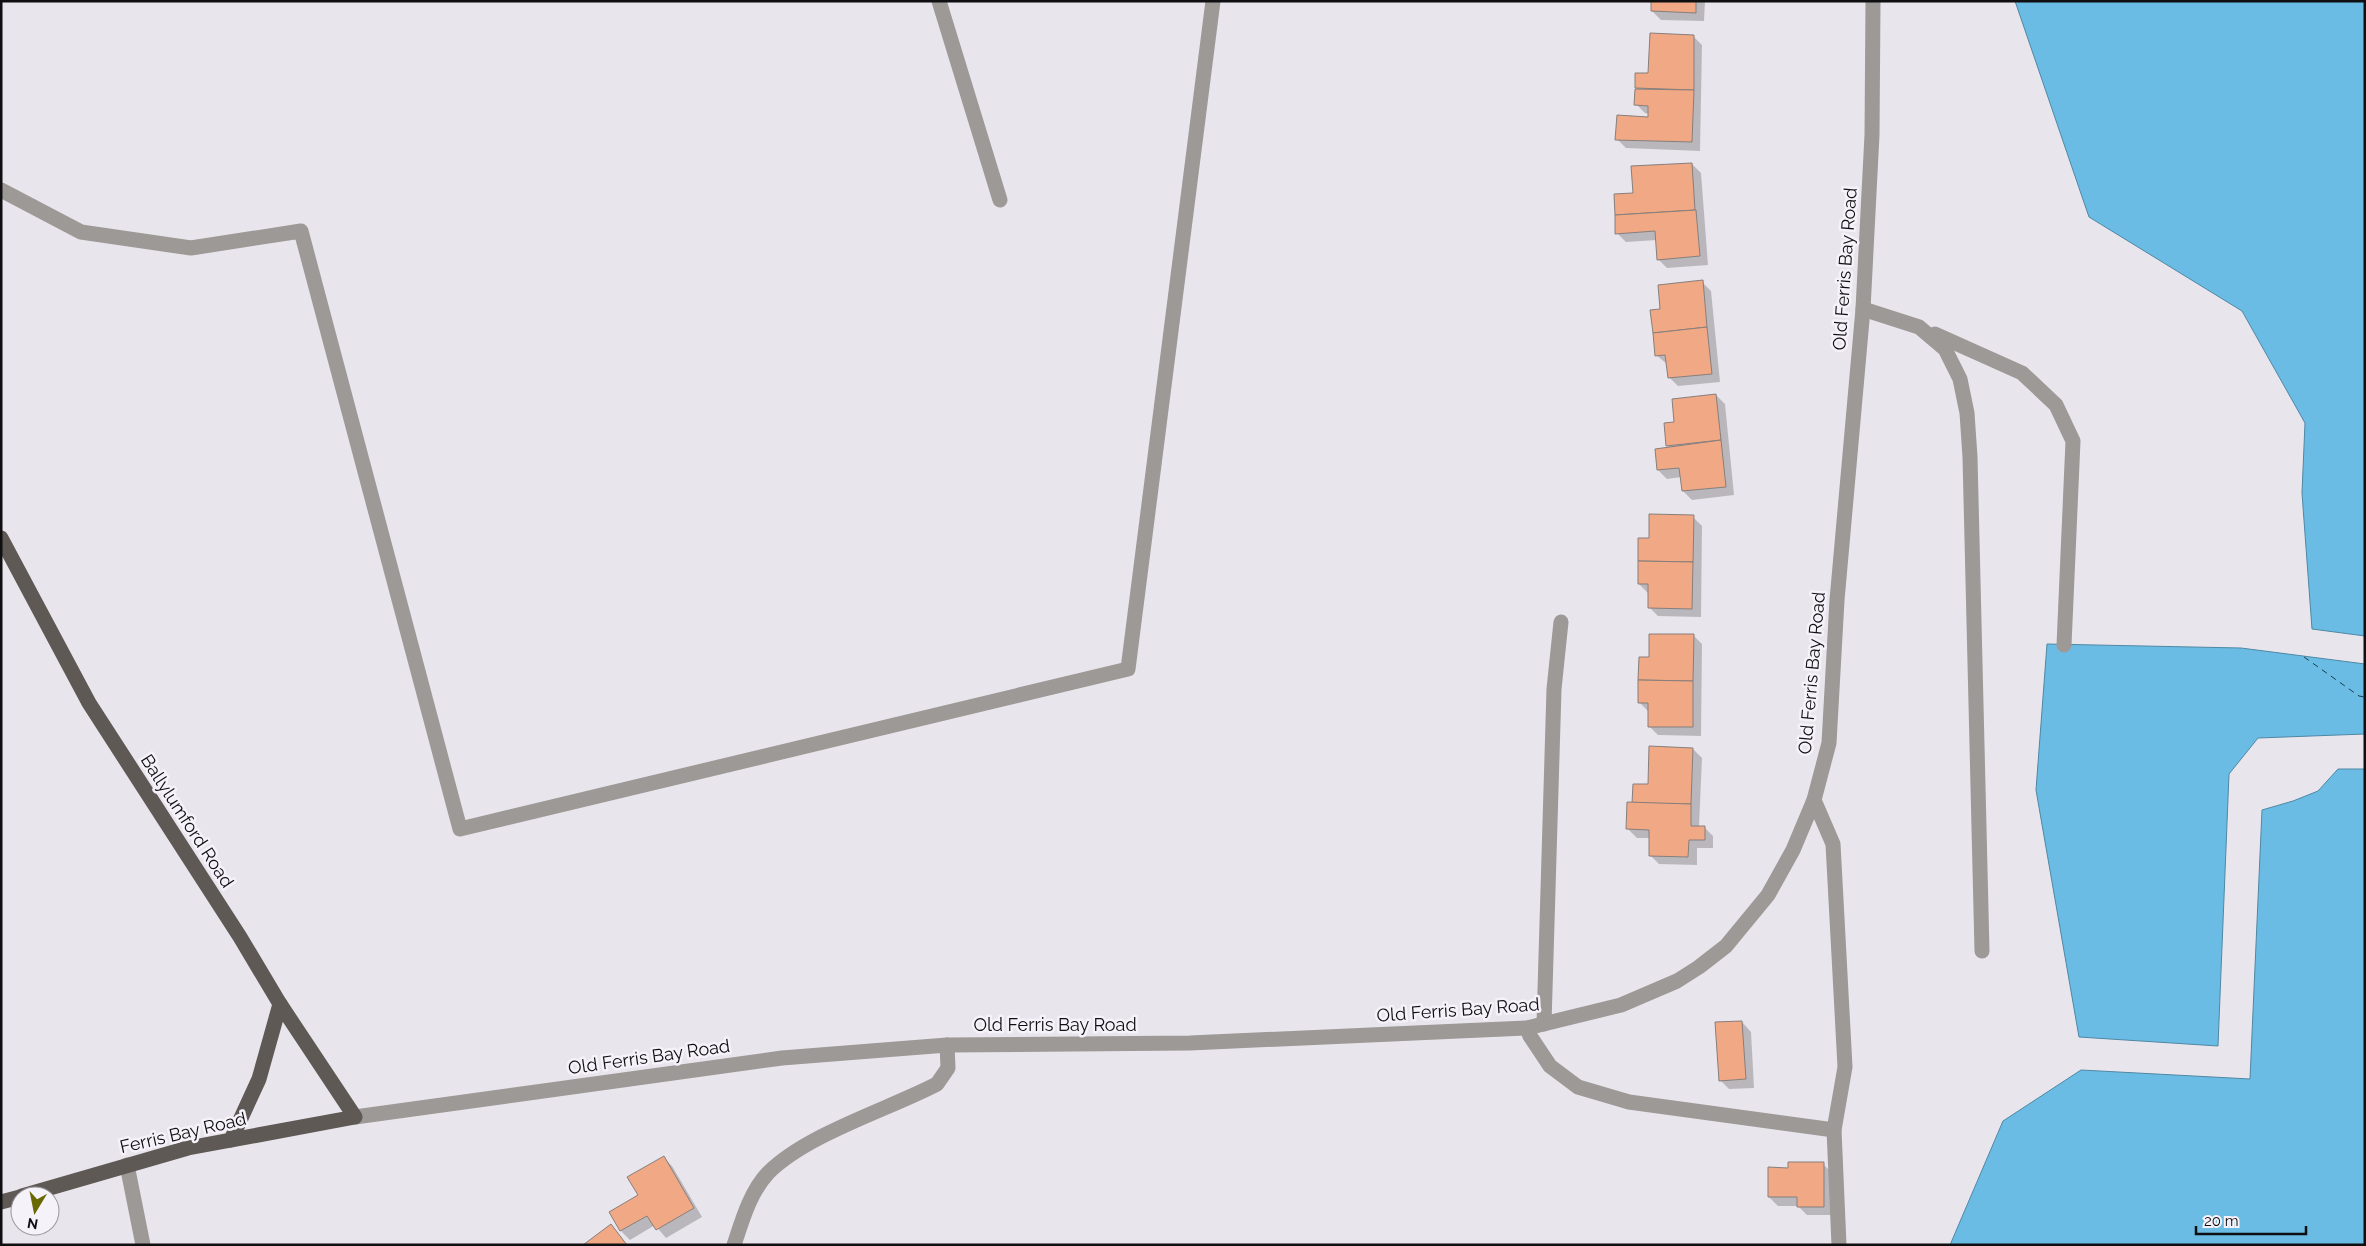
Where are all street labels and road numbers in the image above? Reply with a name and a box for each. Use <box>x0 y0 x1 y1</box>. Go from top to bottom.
street label: Old Ferris Bay Road <box>1828 187 1861 351</box>
street label: Old Ferris Bay Road <box>1794 591 1829 755</box>
street label: Ballylumford Road <box>137 750 238 891</box>
street label: Old Ferris Bay Road <box>1376 993 1540 1026</box>
street label: Old Ferris Bay Road <box>973 1014 1137 1035</box>
street label: Old Ferris Bay Road <box>567 1035 731 1078</box>
street label: Ferris Bay Road <box>118 1108 248 1157</box>

